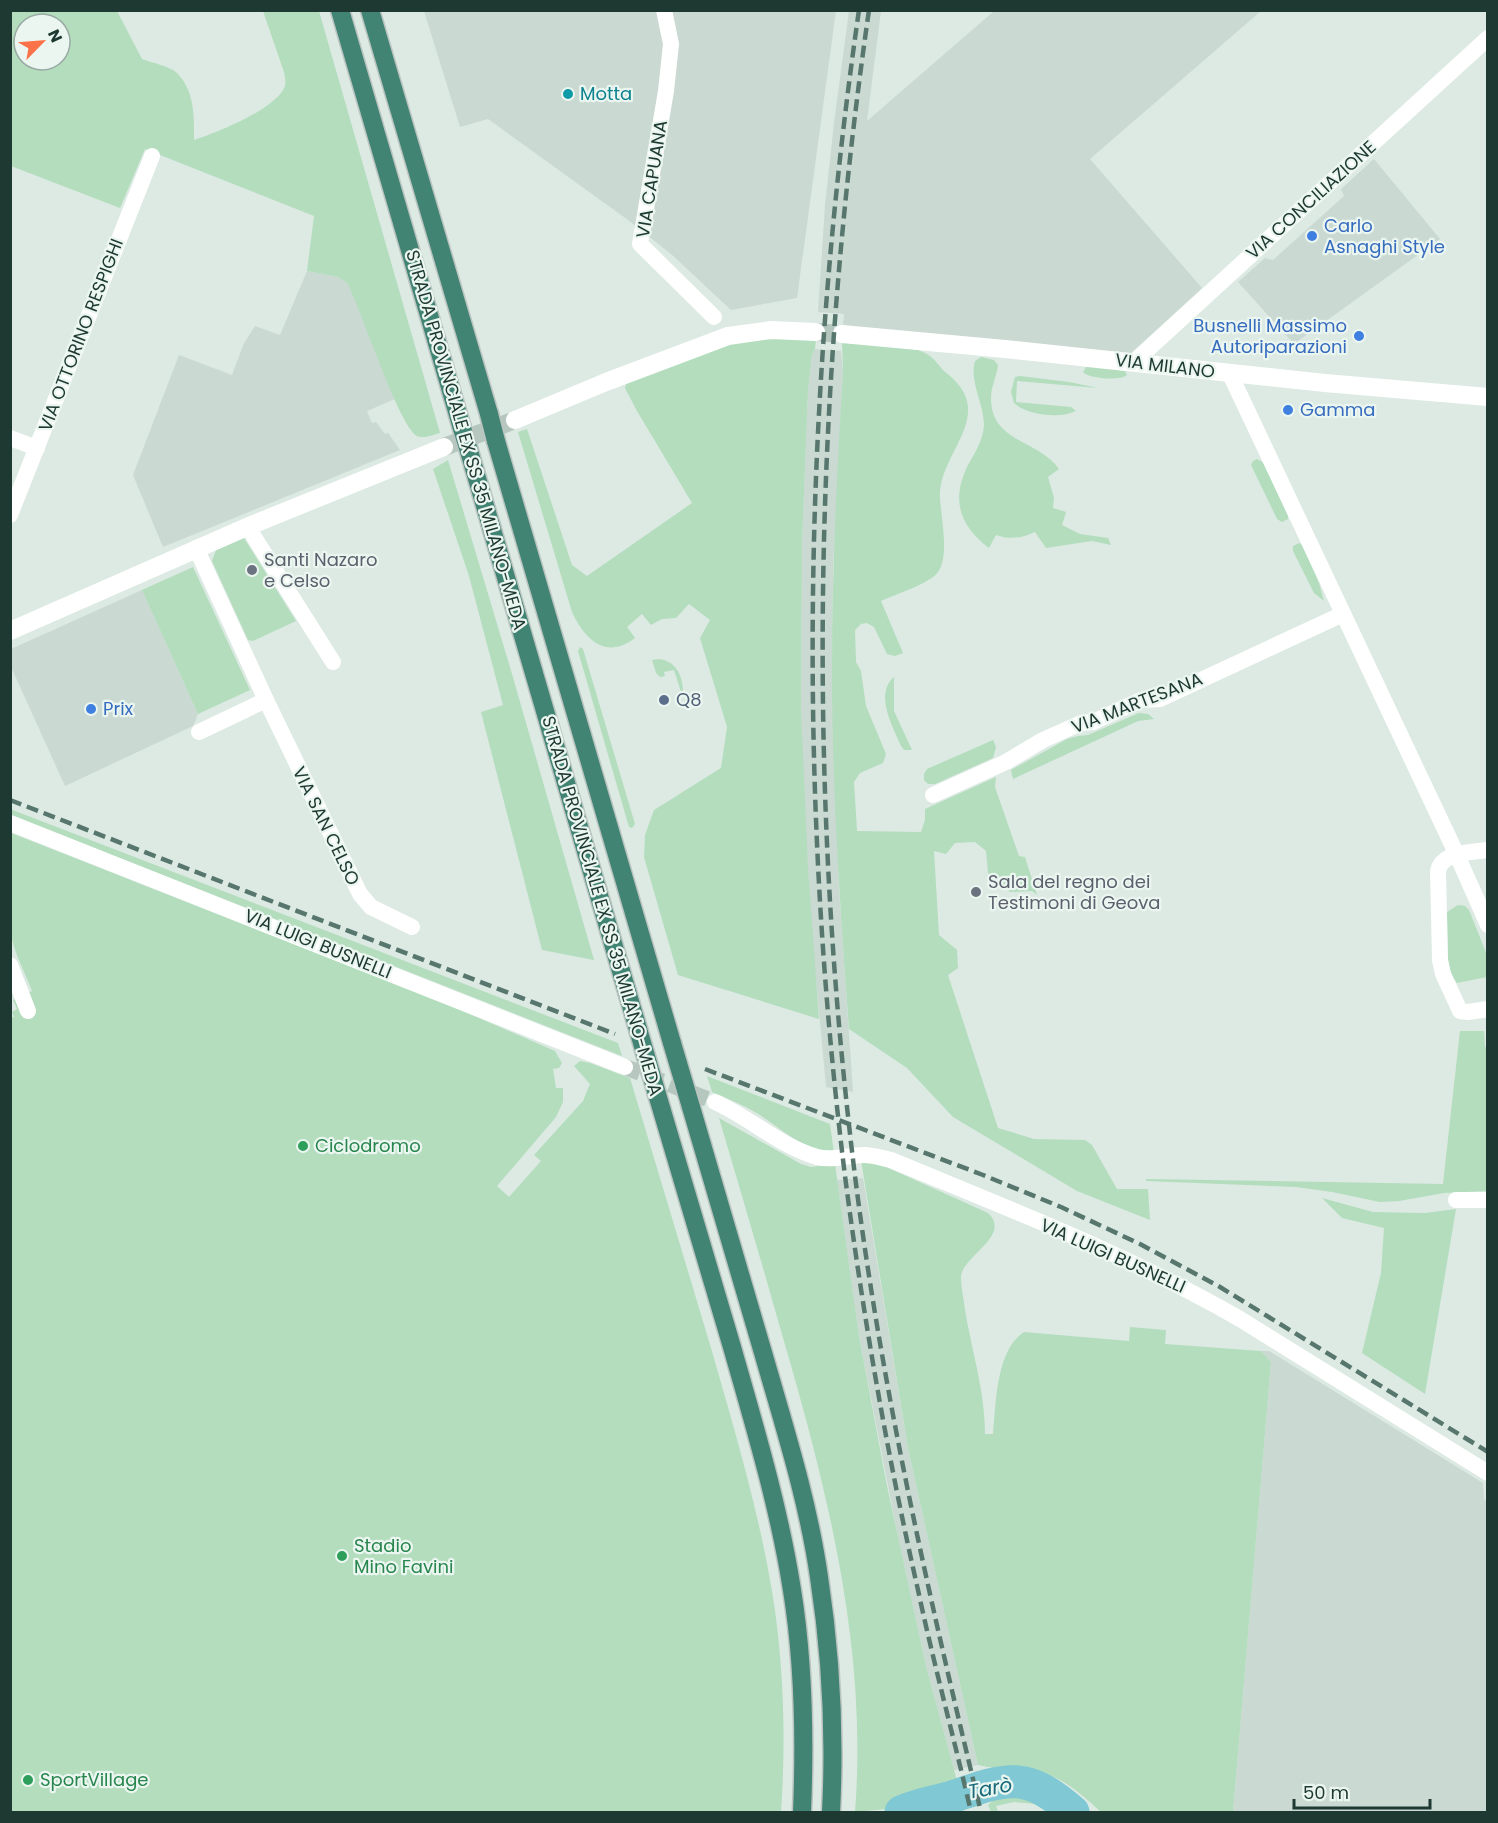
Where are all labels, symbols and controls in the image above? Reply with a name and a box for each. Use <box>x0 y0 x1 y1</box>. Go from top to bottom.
north arrow <box>12 12 72 72</box>
text: N <box>42 26 68 46</box>
place label: Motta <box>580 81 632 106</box>
marker: Motta <box>561 87 575 101</box>
street label: VIA CAPUANA <box>630 118 673 240</box>
street label: VIA CONCILIAZIONE <box>1240 134 1381 265</box>
place label: Carlo Asnaghi Style <box>1324 213 1445 259</box>
marker: Carlo Asnaghi Style <box>1305 229 1319 243</box>
street label: VIA OTTORINO RESPIGHI <box>32 235 129 435</box>
street label: STRADA PROVINCIALE EX SS 35 MILANO-MEDA <box>400 247 533 633</box>
place label: Busnelli Massimo Autoriparazioni <box>1193 313 1347 359</box>
marker: Busnelli Massimo Autoriparazioni <box>1352 329 1366 343</box>
street label: VIA MILANO <box>1114 347 1216 384</box>
place label: Gamma <box>1300 397 1375 422</box>
marker: Gamma <box>1281 403 1295 417</box>
place label: Santi Nazaro e Celso <box>264 547 377 593</box>
marker: Santi Nazaro e Celso <box>245 563 259 577</box>
street label: VIA MARTESANA <box>1068 666 1206 739</box>
place label: Q8 <box>676 687 702 712</box>
marker: Q8 <box>657 693 671 707</box>
place label: Prix <box>103 696 134 721</box>
marker: Prix <box>84 702 98 716</box>
street label: STRADA PROVINCIALE EX SS 35 MILANO-MEDA <box>536 713 669 1099</box>
street label: VIA SAN CELSO <box>287 762 366 889</box>
place label: Sala del regno dei Testimoni di Geova <box>988 869 1160 915</box>
marker: Sala del regno dei Testimoni di Geova <box>969 885 983 899</box>
street label: VIA LUIGI BUSNELLI <box>241 903 396 984</box>
place label: Ciclodromo <box>315 1133 421 1158</box>
marker: Ciclodromo <box>296 1139 310 1153</box>
street label: VIA LUIGI BUSNELLI <box>1037 1212 1190 1299</box>
place label: Stadio Mino Favini <box>354 1533 454 1579</box>
marker: Stadio Mino Favini <box>335 1549 349 1563</box>
place label: SportVillage <box>40 1767 148 1792</box>
water label: Tarò <box>966 1770 1014 1806</box>
scale bar <box>1294 1772 1430 1810</box>
marker: SportVillage <box>21 1773 35 1787</box>
text: 50 m <box>1303 1780 1349 1805</box>

